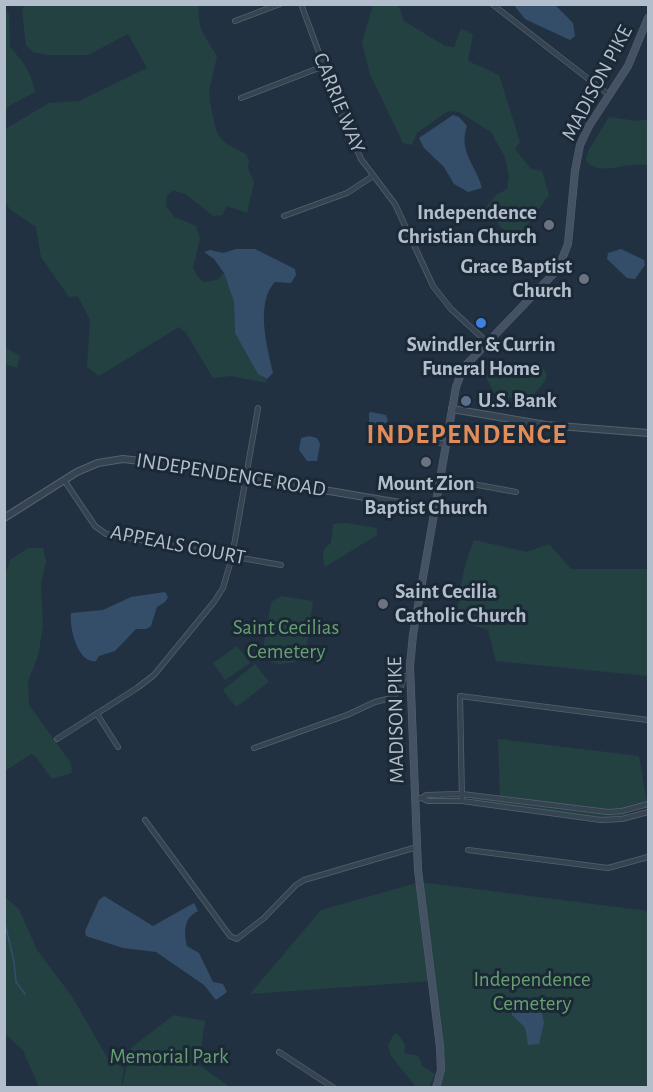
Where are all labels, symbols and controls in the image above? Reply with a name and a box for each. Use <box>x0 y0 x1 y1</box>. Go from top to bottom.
street label: MADISON PIKE <box>556 21 638 145</box>
street label: CARRIE WAY <box>307 49 371 157</box>
place label: Independence Christian Church <box>398 200 537 250</box>
marker: Independence Christian Church <box>542 218 556 232</box>
place label: Grace Baptist Church <box>461 254 572 304</box>
marker: Grace Baptist Church <box>577 272 591 286</box>
marker: Swindler & Currin Funeral Home <box>474 316 488 330</box>
place label: Swindler & Currin Funeral Home <box>407 332 555 382</box>
place label: U.S. Bank <box>478 388 557 414</box>
marker: U.S. Bank <box>459 394 473 408</box>
district label: INDEPENDENCE <box>367 419 567 451</box>
street label: INDEPENDENCE ROAD <box>134 448 328 502</box>
marker: Mount Zion Baptist Church <box>419 455 433 469</box>
place label: Mount Zion Baptist Church <box>364 471 488 521</box>
street label: APPEALS COURT <box>108 520 248 570</box>
place label: Saint Cecilia Catholic Church <box>395 579 526 629</box>
marker: Saint Cecilia Catholic Church <box>376 597 390 611</box>
park label: Saint Cecilias Cemetery <box>233 615 339 665</box>
street label: MADISON PIKE <box>382 656 410 784</box>
park label: Independence Cemetery <box>473 967 591 1017</box>
park label: Memorial Park <box>109 1044 229 1070</box>

